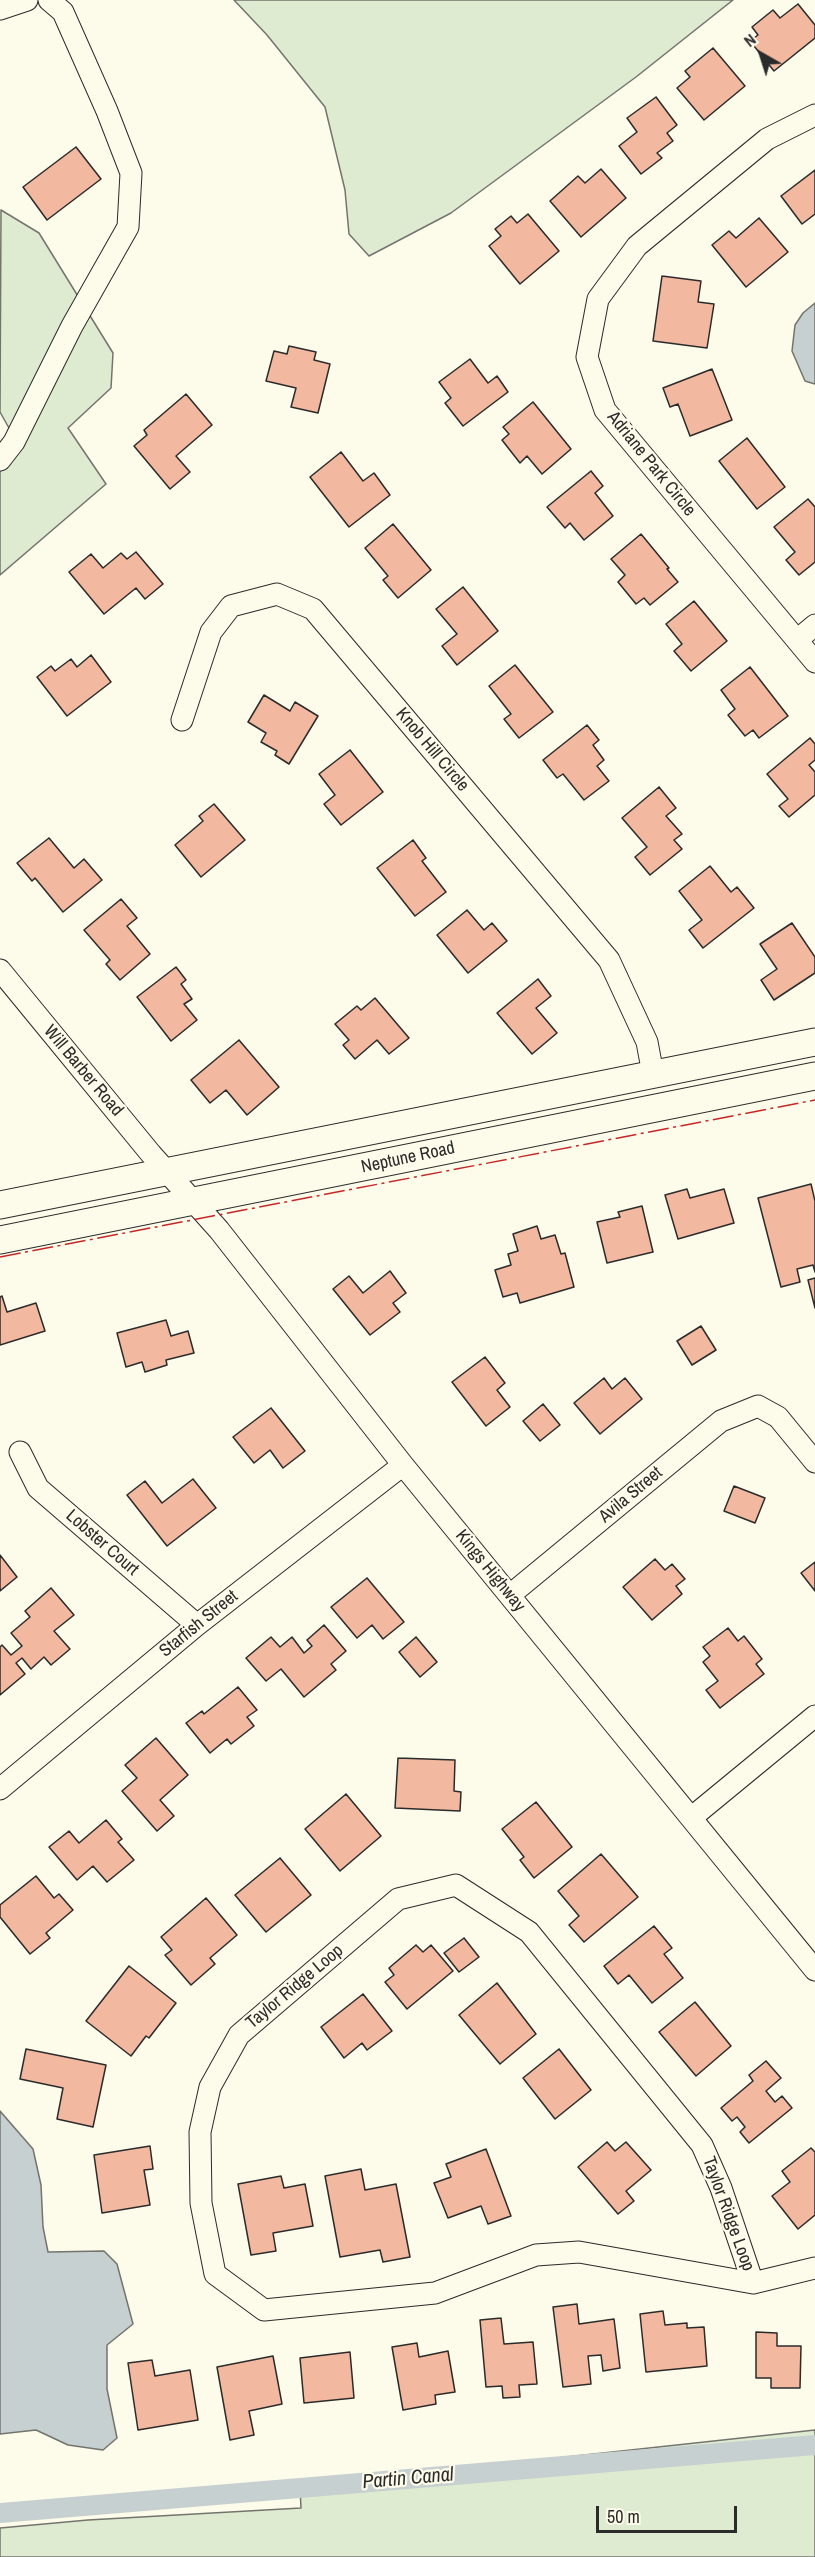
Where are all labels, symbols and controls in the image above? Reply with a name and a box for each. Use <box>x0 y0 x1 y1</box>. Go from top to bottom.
north arrow <box>731 24 791 84</box>
text: N <box>739 28 760 52</box>
street label: Adriane Park Circle <box>602 407 700 521</box>
street label: Knob Hill Circle <box>391 704 473 796</box>
street label: Will Barber Road <box>39 1021 127 1121</box>
street label: Neptune Road <box>359 1138 457 1178</box>
street label: Avila Street <box>595 1462 667 1528</box>
street label: Lobster Court <box>61 1506 143 1580</box>
street label: Kings Highway <box>450 1526 530 1616</box>
street label: Starfish Street <box>156 1586 242 1662</box>
street label: Taylor Ridge Loop <box>242 1940 348 2034</box>
street label: Taylor Ridge Loop <box>697 2154 759 2274</box>
water label: Partin Canal <box>362 2463 454 2495</box>
scale bar <box>599 2494 740 2532</box>
text: 50 m <box>607 2504 640 2529</box>

